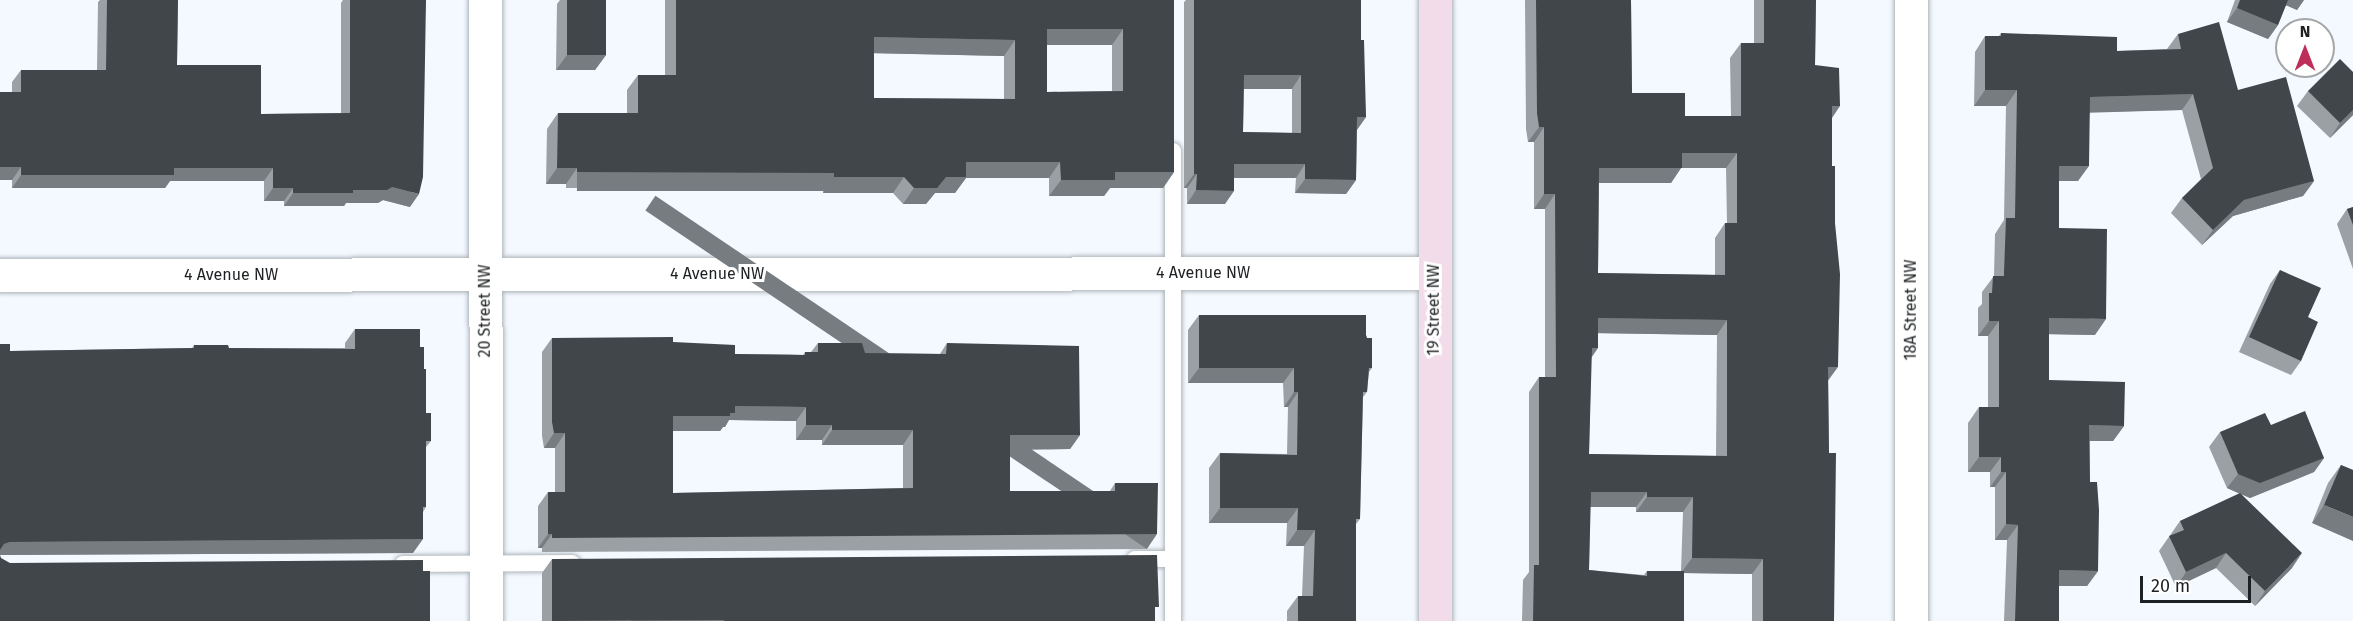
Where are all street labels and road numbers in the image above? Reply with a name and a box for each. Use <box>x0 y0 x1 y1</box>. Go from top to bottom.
street label: 18A Street NW <box>1901 260 1921 360</box>
street label: 4 Avenue NW <box>1156 263 1250 283</box>
street label: 4 Avenue NW <box>670 264 764 284</box>
street label: 19 Street NW <box>1424 264 1444 356</box>
street label: 4 Avenue NW <box>184 265 278 285</box>
street label: 20 Street NW <box>475 265 495 357</box>

